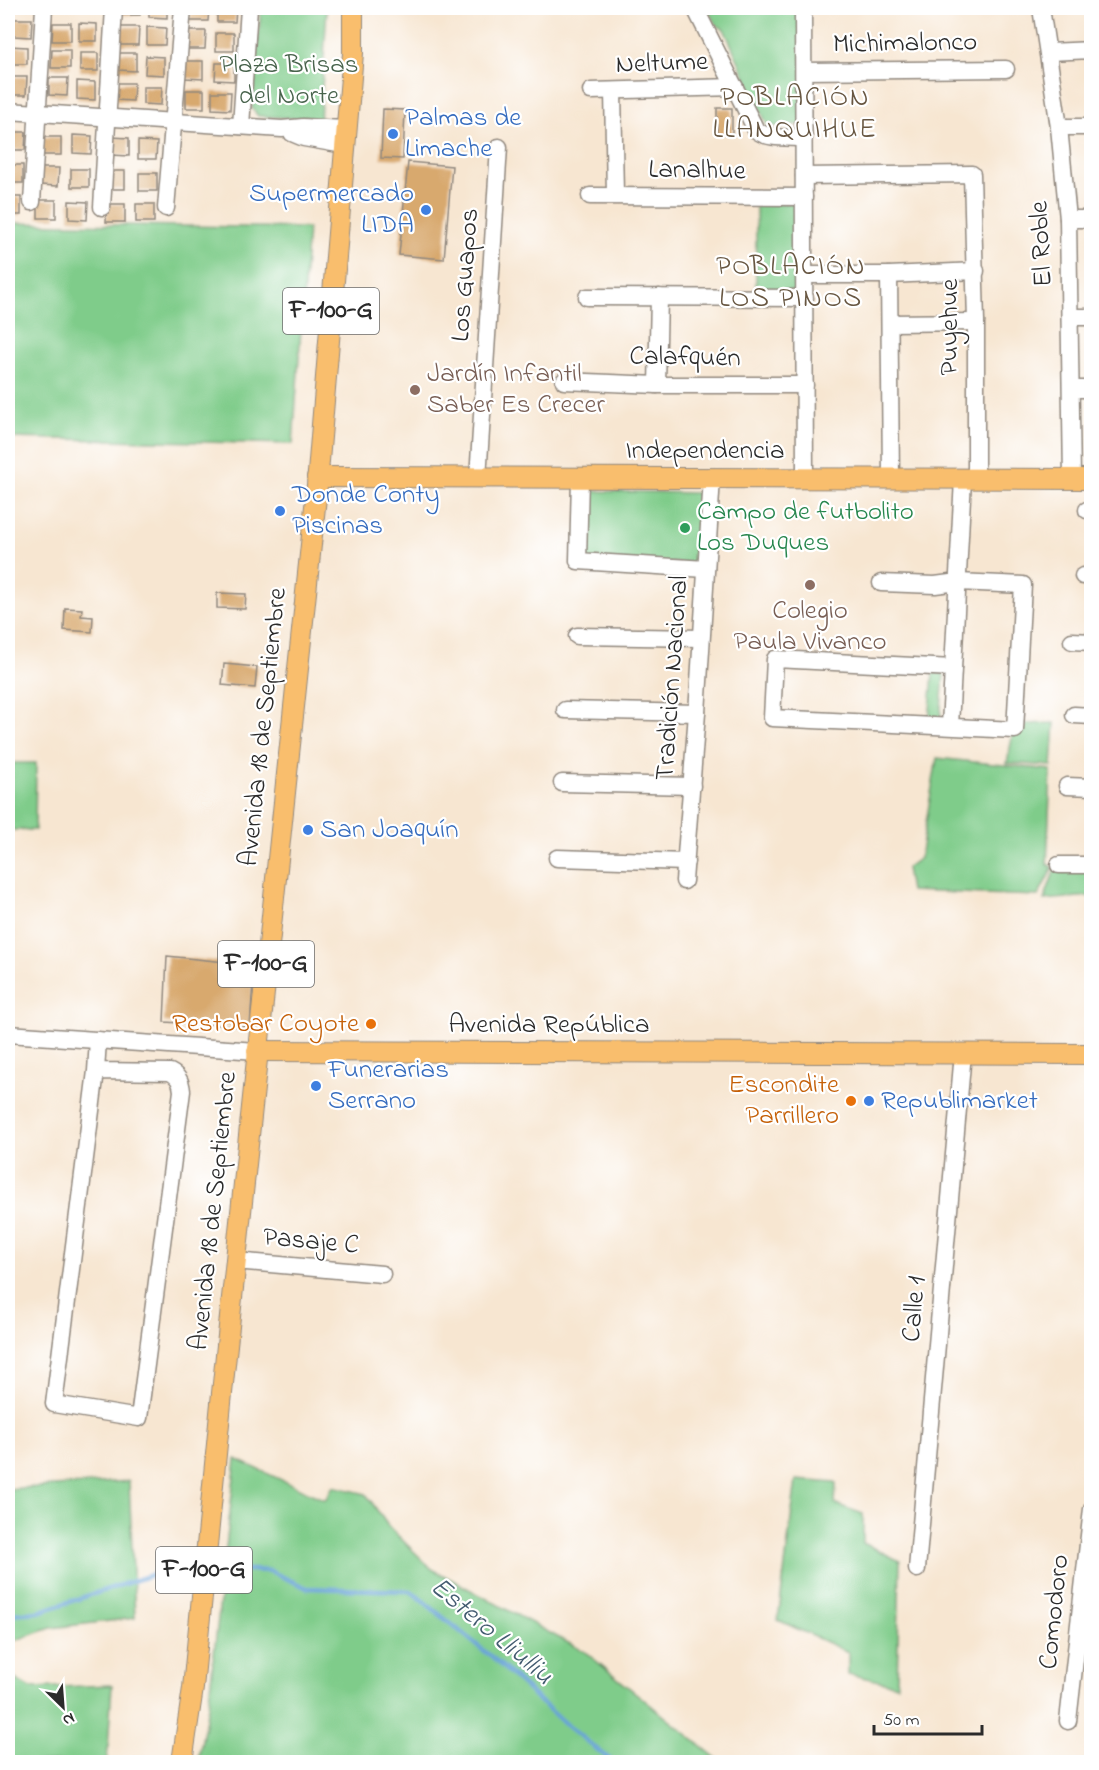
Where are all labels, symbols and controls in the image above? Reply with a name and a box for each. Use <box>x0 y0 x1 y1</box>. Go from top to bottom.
street label: Michimalonco <box>832 23 978 65</box>
street label: Neltume <box>615 43 710 85</box>
park label: Plaza Brisas del Norte <box>219 46 359 116</box>
district label: POBLACIÓN LLANQUIHUE <box>712 78 878 151</box>
place label: Palmas de Limache <box>405 99 522 169</box>
marker: Palmas de Limache <box>386 127 400 141</box>
street label: Lanalhue <box>648 151 747 191</box>
place label: Supermercado LIDA <box>249 175 414 245</box>
street label: El Roble <box>1020 199 1064 288</box>
marker: Supermercado LIDA <box>419 203 433 217</box>
street label: Los Guapos <box>442 207 490 343</box>
district label: POBLACIÓN LOS PINOS <box>716 247 866 320</box>
street label: Puyehue <box>931 278 970 375</box>
road number: F-100-G <box>283 288 379 334</box>
street label: Calafquén <box>629 338 741 378</box>
place label: Jardín Infantil Saber Es Crecer <box>427 355 606 425</box>
marker: Jardín Infantil Saber Es Crecer <box>408 383 422 397</box>
street label: Independencia <box>625 432 785 471</box>
place label: Donde Conty Piscinas <box>291 476 439 546</box>
place label: Campo de futbolito Los Duques <box>697 493 914 563</box>
marker: Donde Conty Piscinas <box>273 504 287 518</box>
marker: Campo de futbolito Los Duques <box>678 521 692 535</box>
street label: Tradición Nacional <box>646 574 700 782</box>
marker: Colegio Paula Vivanco <box>803 578 817 592</box>
street label: Avenida 18 de Septiembre <box>230 585 298 868</box>
place label: Colegio Paula Vivanco <box>733 592 887 662</box>
place label: San Joaquín <box>320 811 459 850</box>
marker: San Joaquín <box>301 823 315 837</box>
road number: F-100-G <box>218 941 314 987</box>
place label: Restobar Coyote <box>172 1005 360 1044</box>
street label: Avenida República <box>448 1006 650 1045</box>
marker: Restobar Coyote <box>364 1017 378 1031</box>
place label: Funerarias Serrano <box>327 1051 449 1121</box>
place label: Escondite Parrillero <box>728 1066 840 1136</box>
street label: Avenida 18 de Septiembre <box>180 1069 248 1352</box>
marker: Funerarias Serrano <box>309 1079 323 1093</box>
place label: Republimarket <box>881 1082 1038 1121</box>
marker: Escondite Parrillero <box>844 1094 858 1108</box>
marker: Republimarket <box>862 1094 876 1108</box>
street label: Pasaje C <box>261 1218 361 1266</box>
street label: Calle 1 <box>893 1274 937 1344</box>
road number: F-100-G <box>156 1547 252 1593</box>
street label: Comodoro <box>1030 1553 1080 1671</box>
water label: Estero Lliulliu <box>420 1568 562 1696</box>
north arrow <box>33 1677 93 1737</box>
scale bar <box>874 1698 982 1736</box>
text: N <box>58 1706 78 1732</box>
text: 50 m <box>883 1708 920 1734</box>

